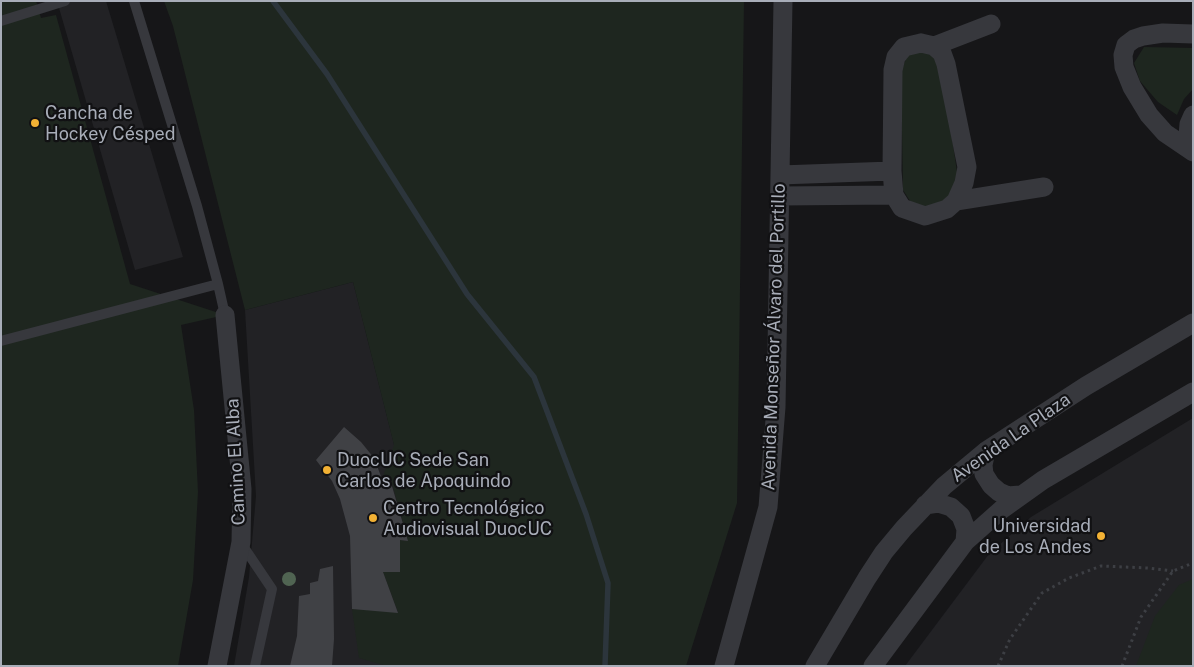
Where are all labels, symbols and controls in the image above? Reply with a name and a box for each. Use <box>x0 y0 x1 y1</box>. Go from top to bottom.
place label: Cancha de Hockey Césped <box>45 102 176 144</box>
marker: Cancha de Hockey Césped <box>29 117 41 129</box>
street label: Avenida Monseñor Álvaro del Portillo <box>758 183 790 491</box>
street label: Avenida La Plaza <box>947 389 1075 487</box>
street label: Camino El Alba <box>222 398 250 526</box>
place label: DuocUC Sede San Carlos de Apoquindo <box>337 449 511 492</box>
marker: DuocUC Sede San Carlos de Apoquindo <box>321 464 333 476</box>
place label: Centro Tecnológico Audiovisual DuocUC <box>383 497 552 540</box>
marker: Centro Tecnológico Audiovisual DuocUC <box>367 512 379 524</box>
place label: Universidad de Los Andes <box>979 515 1091 558</box>
marker: Universidad de Los Andes <box>1095 530 1107 542</box>

